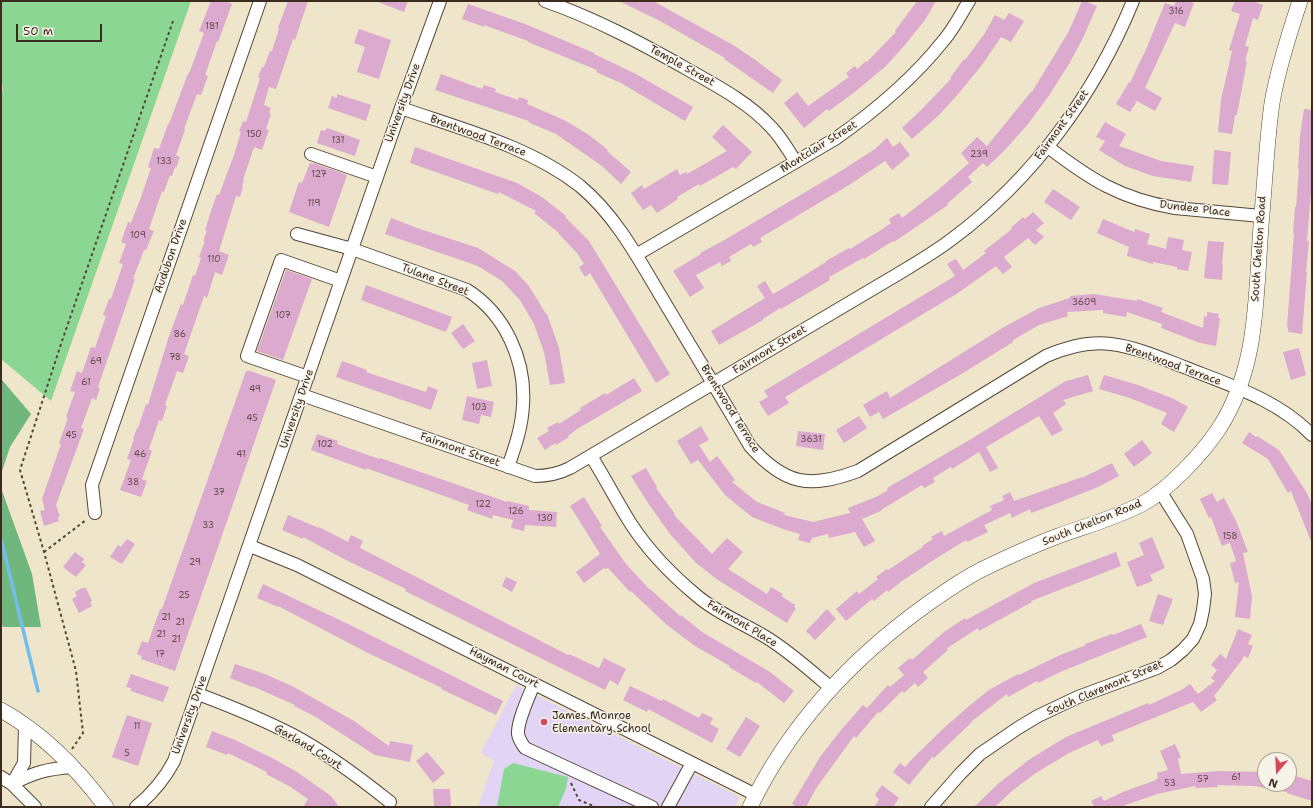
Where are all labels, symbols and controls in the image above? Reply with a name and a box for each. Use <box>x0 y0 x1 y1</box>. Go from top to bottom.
house number: 316 <box>1168 7 1184 17</box>
scale bar <box>18 16 104 42</box>
house number: 181 <box>205 22 219 32</box>
text: 50 m <box>23 23 53 39</box>
street label: Temple Street <box>647 43 717 89</box>
street label: University Drive <box>383 62 423 144</box>
street label: Fairmont Street <box>1032 87 1092 163</box>
street label: Brentwood Terrace <box>428 112 528 160</box>
street label: Montclair Street <box>778 118 860 176</box>
house number: 150 <box>246 130 262 140</box>
house number: 131 <box>332 136 344 146</box>
house number: 239 <box>970 150 988 160</box>
house number: 133 <box>156 157 172 167</box>
house number: 127 <box>311 170 327 180</box>
street label: South Chelton Road <box>1249 196 1269 302</box>
street label: Dundee Place <box>1159 198 1231 220</box>
house number: 119 <box>307 199 321 209</box>
street label: Audubon Drive <box>152 217 190 295</box>
house number: 109 <box>130 231 146 241</box>
house number: 110 <box>207 255 221 265</box>
street label: Tulane Street <box>399 261 471 299</box>
house number: 3609 <box>1072 298 1096 308</box>
house number: 107 <box>275 311 291 321</box>
street label: Fairmont Street <box>731 323 809 377</box>
house number: 86 <box>174 330 186 340</box>
street label: Brentwood Terrace <box>1123 341 1223 389</box>
house number: 78 <box>169 353 181 363</box>
house number: 69 <box>90 357 102 367</box>
street label: Brentwood Terrace <box>698 363 762 455</box>
street label: University Drive <box>277 367 317 451</box>
house number: 61 <box>81 378 91 388</box>
house number: 49 <box>249 385 261 395</box>
house number: 103 <box>471 403 487 413</box>
house number: 45 <box>246 414 258 424</box>
street label: Fairmont Street <box>418 430 502 470</box>
house number: 45 <box>65 431 77 441</box>
house number: 3631 <box>800 435 822 445</box>
house number: 102 <box>317 440 333 450</box>
house number: 46 <box>134 450 146 460</box>
house number: 41 <box>236 450 246 460</box>
house number: 38 <box>127 478 139 488</box>
house number: 37 <box>213 488 225 498</box>
street label: South Chelton Road <box>1040 497 1144 549</box>
house number: 122 <box>475 500 491 510</box>
house number: 126 <box>508 507 524 517</box>
house number: 130 <box>537 514 553 524</box>
house number: 33 <box>202 521 214 531</box>
house number: 158 <box>1222 532 1238 542</box>
house number: 29 <box>189 558 201 568</box>
house number: 25 <box>178 591 190 601</box>
street label: Fairmont Place <box>705 598 779 650</box>
house number: 21 <box>161 613 171 623</box>
house number: 21 <box>175 618 185 628</box>
house number: 21 <box>156 630 166 640</box>
house number: 21 <box>171 635 181 645</box>
street label: Hayman Court <box>467 645 541 691</box>
house number: 17 <box>155 650 165 660</box>
street label: South Claremont Street <box>1045 657 1165 719</box>
street label: University Drive <box>170 674 210 756</box>
place label: James Monroe Elementary School <box>552 709 651 735</box>
marker: James Monroe Elementary School <box>539 717 549 727</box>
house number: 11 <box>133 722 141 732</box>
street label: Garland Court <box>272 722 344 772</box>
house number: 5 <box>124 749 130 759</box>
north arrow <box>1257 752 1297 792</box>
house number: 61 <box>1231 773 1241 783</box>
text: N <box>1267 774 1280 791</box>
house number: 57 <box>1197 775 1209 785</box>
house number: 53 <box>1164 779 1176 789</box>

